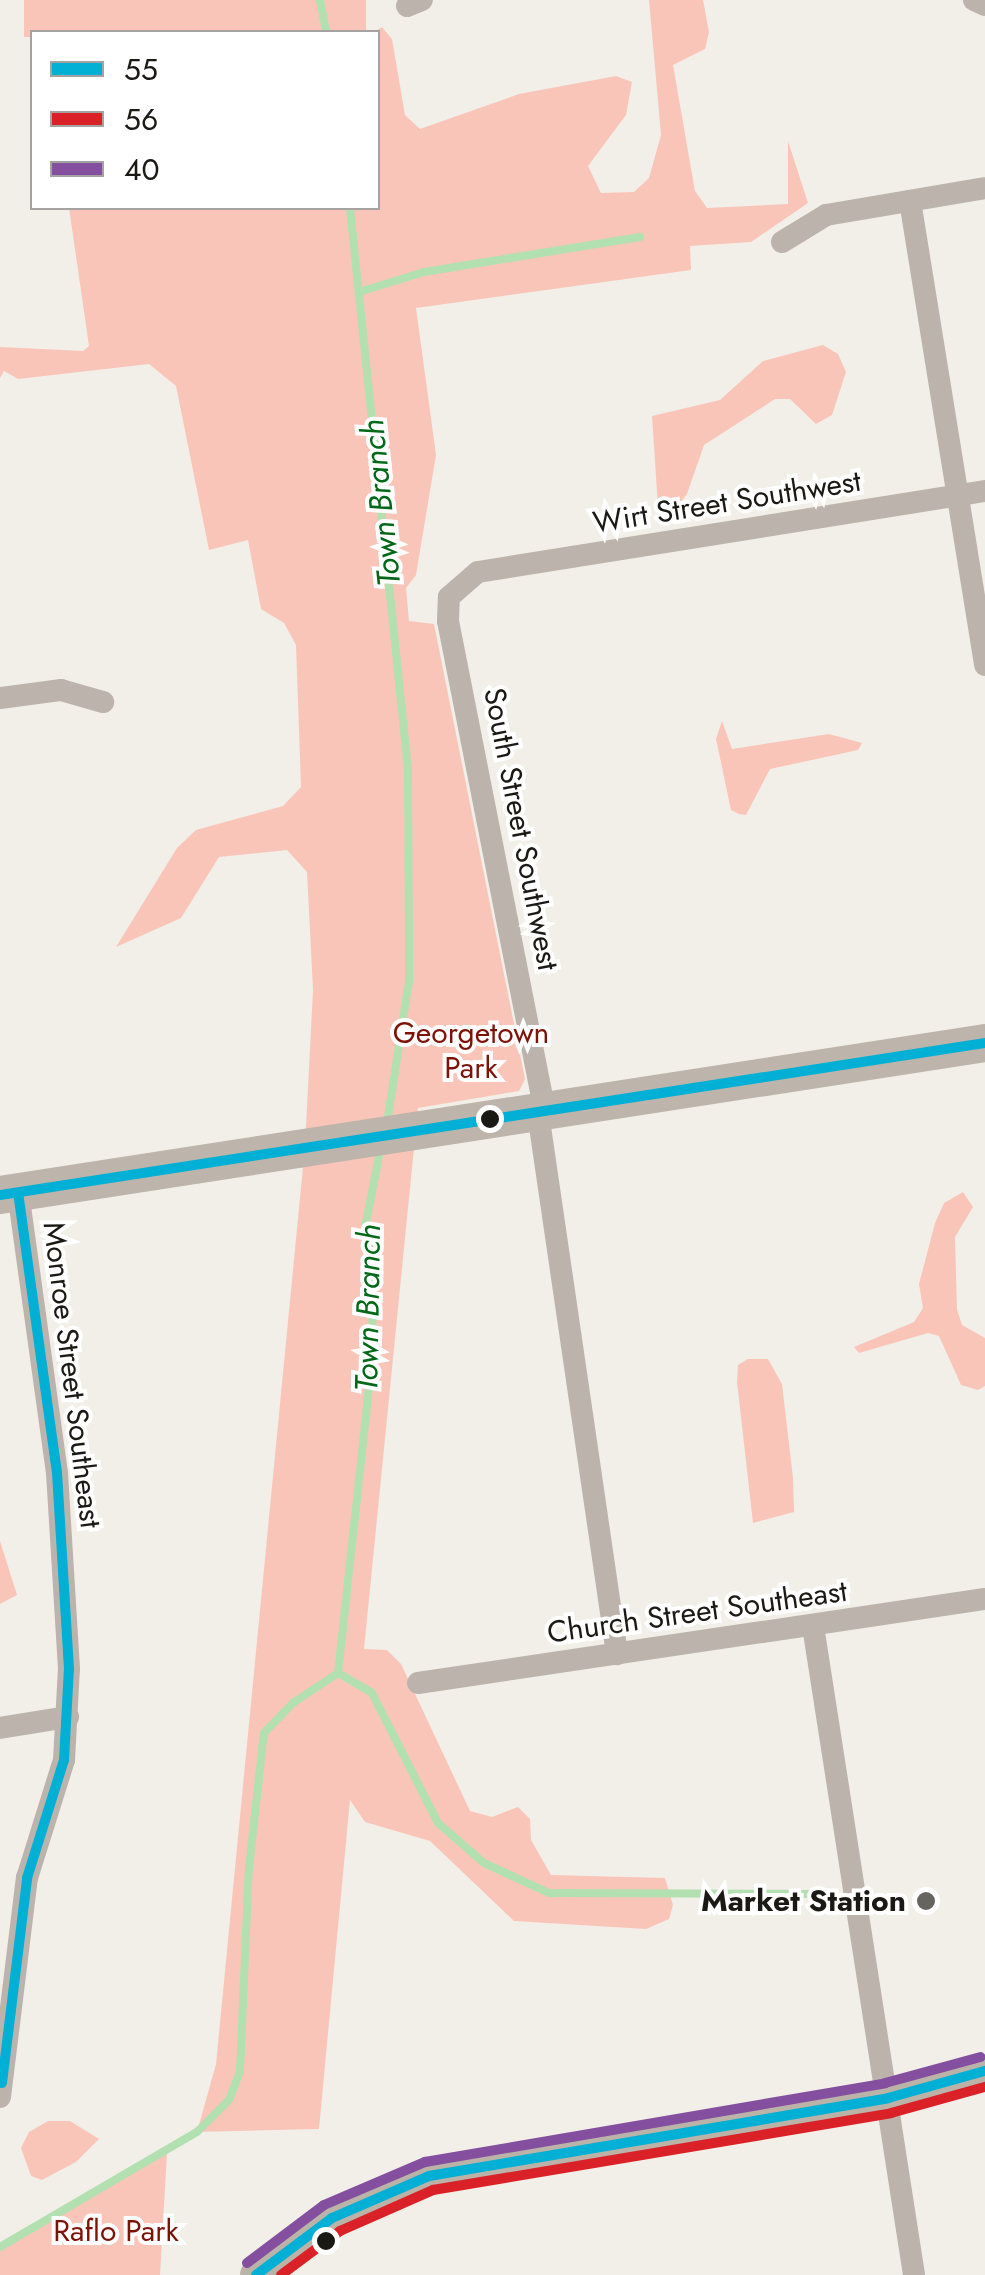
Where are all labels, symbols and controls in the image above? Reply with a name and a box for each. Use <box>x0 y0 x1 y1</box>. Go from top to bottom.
legend <box>30 30 380 210</box>
text: 55 <box>124 48 158 91</box>
text: 56 <box>124 98 158 141</box>
text: 40 <box>124 148 160 191</box>
water label: Town Branch <box>353 418 409 588</box>
street label: Wirt Street Southwest <box>591 463 863 541</box>
street label: South Street Southwest <box>476 685 566 973</box>
park label: Georgetown Park <box>393 1015 549 1086</box>
unlabelled marker <box>480 1109 500 1129</box>
street label: Monroe Street Southeast <box>35 1220 109 1530</box>
water label: Town Branch <box>347 1224 389 1392</box>
street label: Church Street Southeast <box>545 1573 849 1651</box>
place label: Market Station <box>701 1883 906 1919</box>
marker: Market Station <box>915 1890 937 1912</box>
park label: Raflo Park <box>53 2213 179 2249</box>
unlabelled marker <box>316 2231 336 2251</box>

